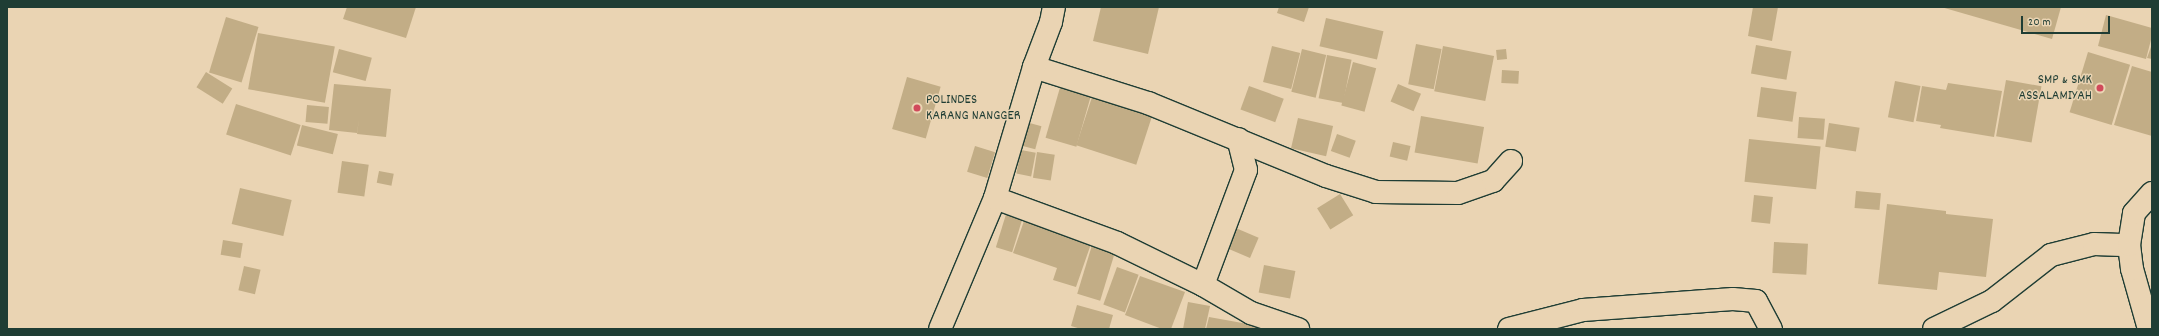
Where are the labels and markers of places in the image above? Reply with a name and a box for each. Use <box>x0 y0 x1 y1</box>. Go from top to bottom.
place label: SMP & SMK ASSALAMIYAH <box>2019 72 2092 104</box>
marker: SMP & SMK ASSALAMIYAH <box>2095 83 2105 93</box>
place label: POLINDES KARANG NANGGER <box>926 92 1021 124</box>
marker: POLINDES KARANG NANGGER <box>911 102 923 114</box>

